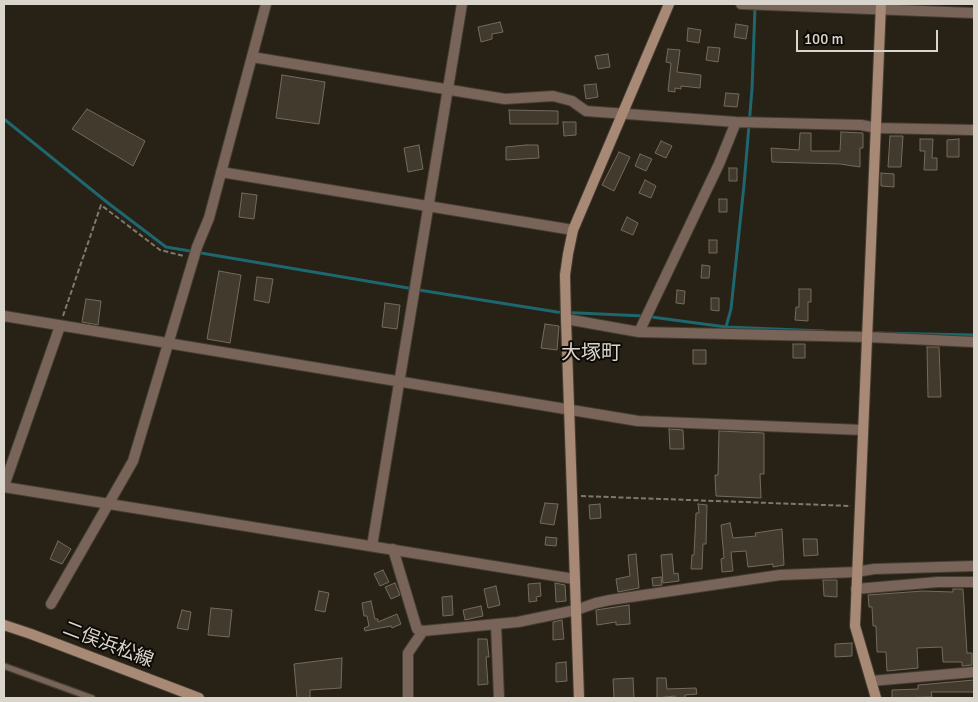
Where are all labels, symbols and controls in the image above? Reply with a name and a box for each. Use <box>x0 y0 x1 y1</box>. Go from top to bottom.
scale bar <box>798 20 940 52</box>
text: 100 m <box>804 30 844 48</box>
district label: 大塚町 <box>561 342 621 366</box>
street label: 二俣浜松線 <box>60 617 156 673</box>

